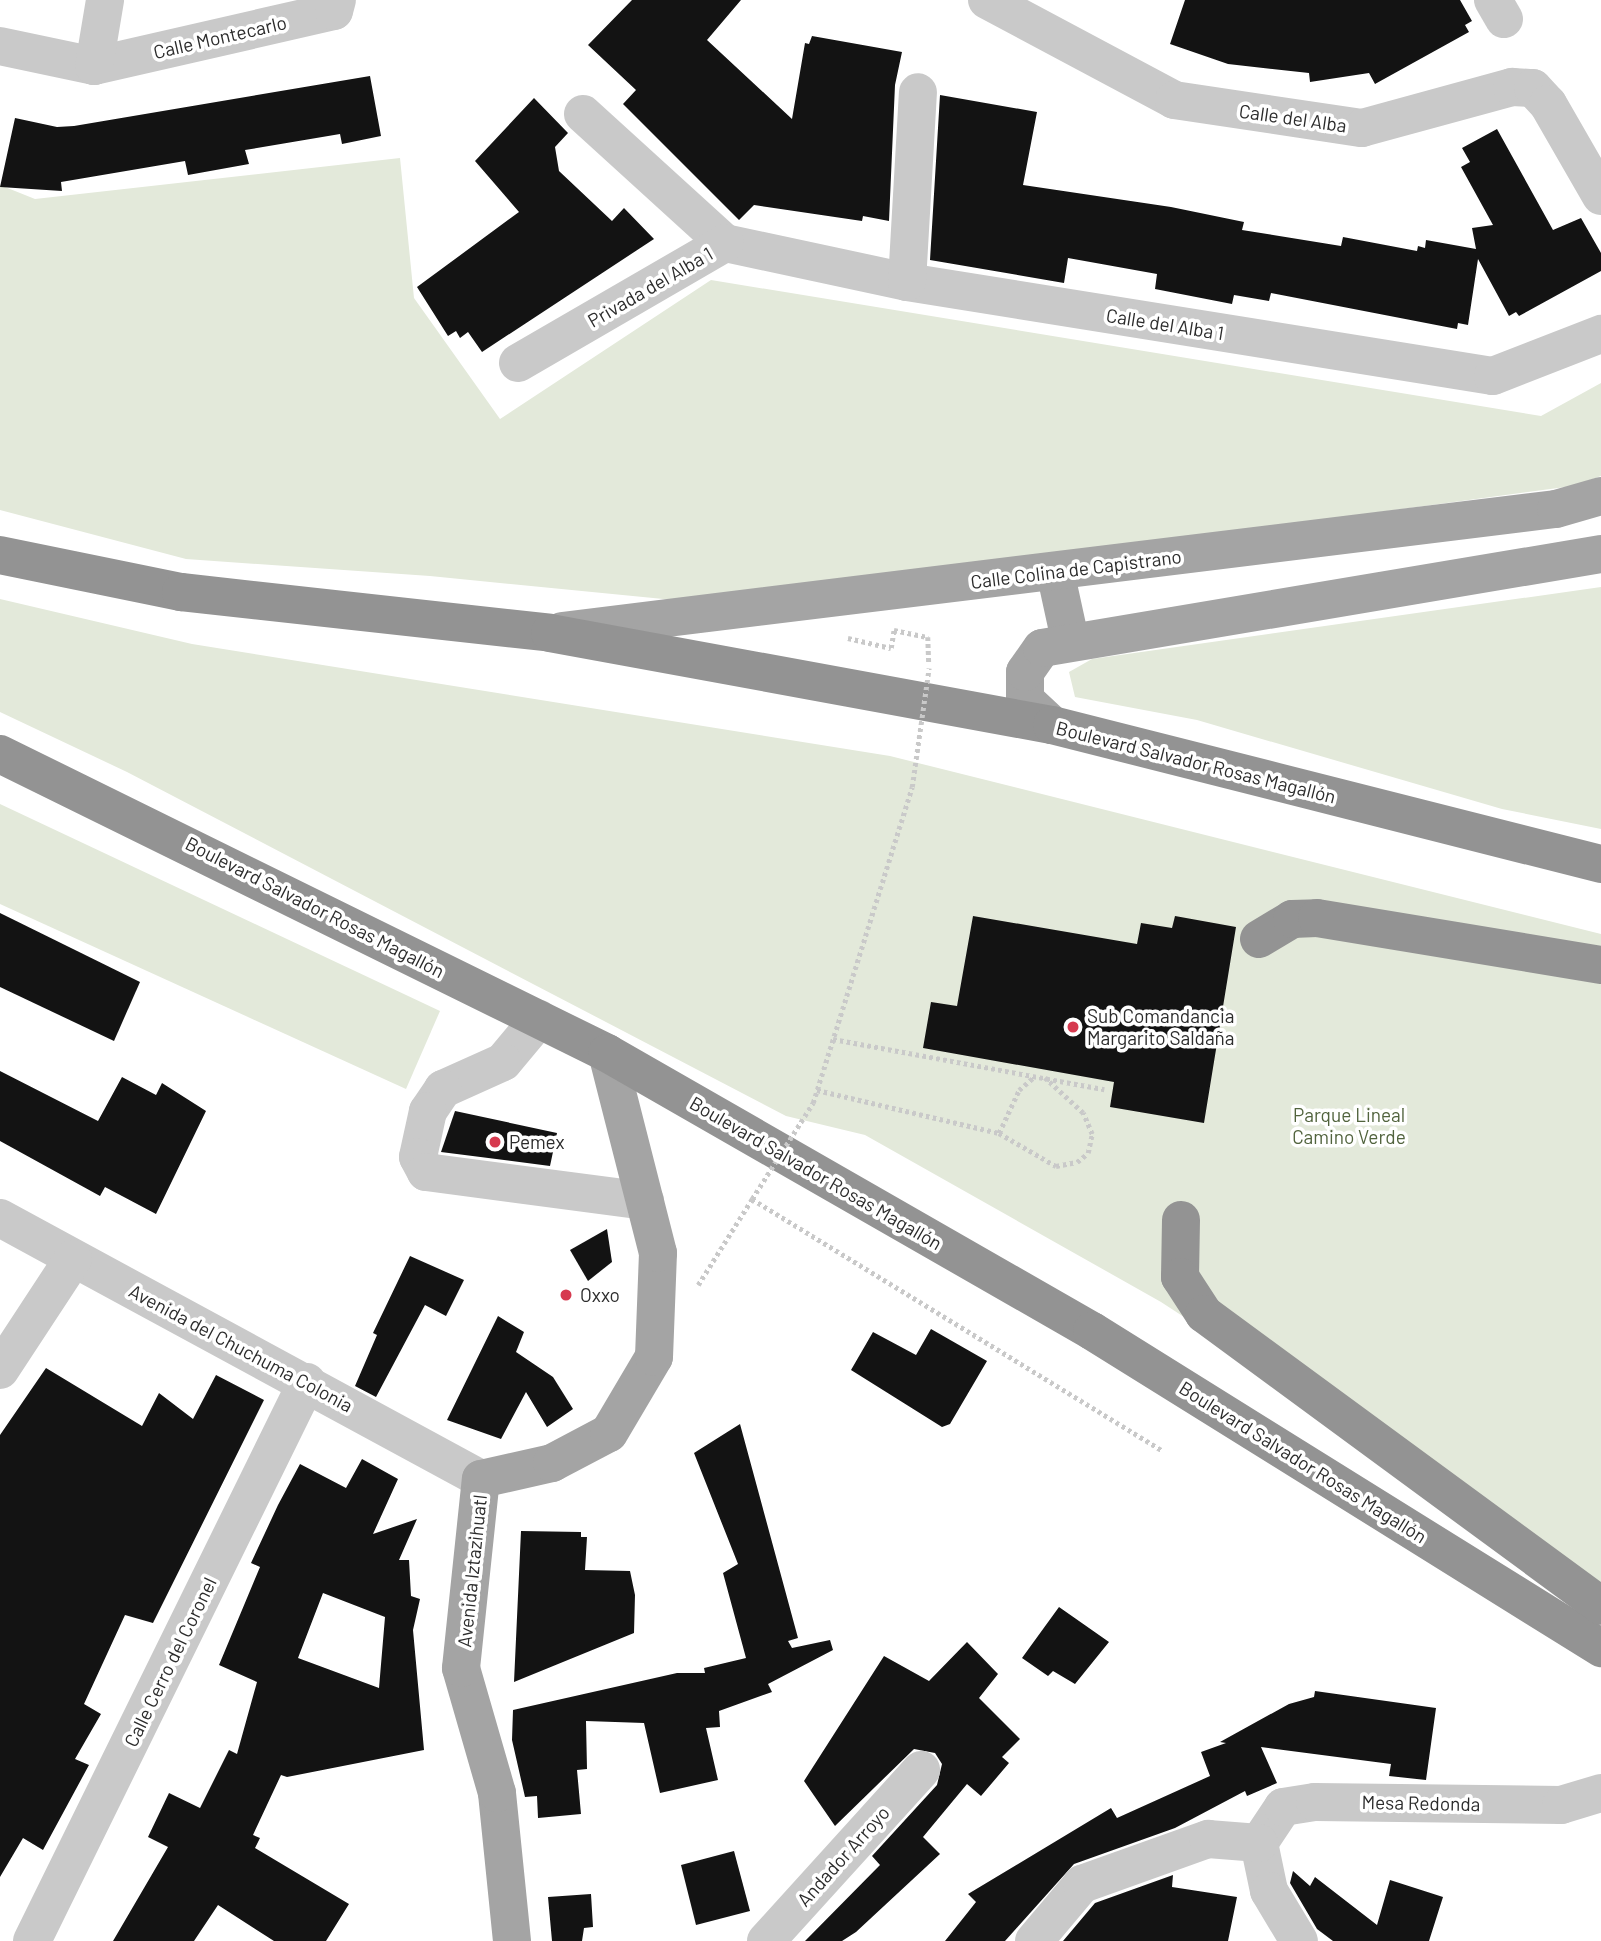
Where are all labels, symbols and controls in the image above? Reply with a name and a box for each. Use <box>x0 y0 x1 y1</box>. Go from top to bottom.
street label: Calle Montecarlo <box>151 11 289 63</box>
street label: Calle del Alba <box>1238 99 1348 137</box>
street label: Privada del Alba 1 <box>583 242 717 332</box>
street label: Calle del Alba 1 <box>1104 303 1226 345</box>
street label: Calle Colina de Capistrano <box>969 545 1183 593</box>
street label: Boulevard Salvador Rosas Magallón <box>1054 716 1338 808</box>
street label: Boulevard Salvador Rosas Magallón <box>182 832 448 982</box>
place label: Sub Comandancia Margarito Saldaña <box>1087 1005 1235 1049</box>
marker: Sub Comandancia Margarito Saldaña <box>1065 1019 1081 1035</box>
street label: Boulevard Salvador Rosas Magallón <box>686 1091 946 1255</box>
park label: Parque Lineal Camino Verde <box>1292 1104 1406 1148</box>
place label: Pemex <box>509 1131 565 1153</box>
marker: Pemex <box>487 1134 503 1150</box>
street label: Avenida del Chuchuma Colonia <box>125 1279 357 1417</box>
place label: Oxxo <box>580 1284 620 1306</box>
marker: Oxxo <box>558 1287 574 1303</box>
street label: Boulevard Salvador Rosas Magallón <box>1175 1376 1431 1548</box>
street label: Avenida Iztazihuatl <box>453 1494 491 1648</box>
street label: Calle Cerro del Coronel <box>119 1574 221 1750</box>
street label: Mesa Redonda <box>1361 1791 1481 1815</box>
street label: Andador Arroyo <box>792 1801 894 1911</box>

